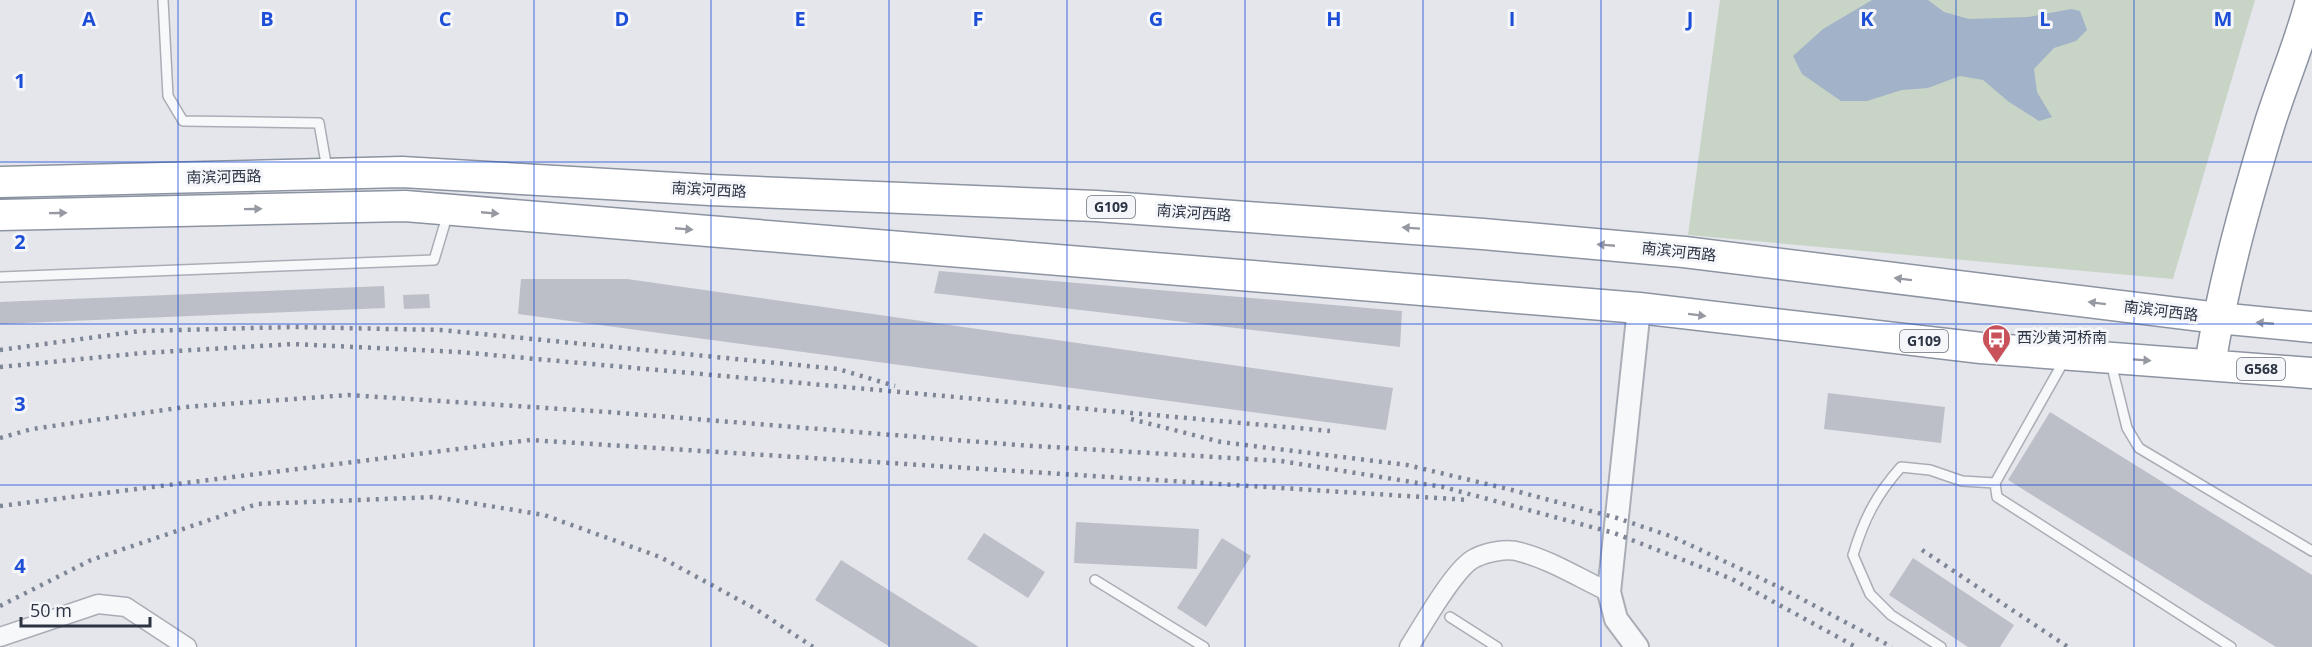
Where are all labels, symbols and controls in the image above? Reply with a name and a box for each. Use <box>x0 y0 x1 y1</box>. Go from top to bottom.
text: A <box>82 5 96 32</box>
text: B <box>260 5 274 32</box>
text: C <box>439 5 452 32</box>
text: D <box>615 5 629 32</box>
text: E <box>794 5 806 32</box>
text: F <box>973 5 983 32</box>
text: G <box>1149 5 1163 32</box>
text: H <box>1326 5 1342 32</box>
text: I <box>1509 5 1515 32</box>
text: J <box>1685 5 1693 32</box>
text: K <box>1860 5 1874 32</box>
text: L <box>2039 5 2051 32</box>
text: M <box>2214 5 2232 32</box>
text: 1 <box>14 67 26 94</box>
street label: 南滨河西路 <box>186 165 262 187</box>
street label: 南滨河西路 <box>671 177 747 201</box>
road number: G109 <box>1087 196 1135 218</box>
street label: 南滨河西路 <box>1156 199 1232 225</box>
one-way arrow <box>244 204 263 214</box>
one-way arrow <box>481 208 500 218</box>
one-way arrow <box>49 209 68 218</box>
one-way arrow <box>1402 224 1421 233</box>
one-way arrow <box>675 225 694 234</box>
text: 2 <box>14 228 26 255</box>
street label: 南滨河西路 <box>1641 237 1717 265</box>
one-way arrow <box>1596 240 1615 250</box>
one-way arrow <box>1894 275 1913 284</box>
street label: 南滨河西路 <box>2123 296 2200 325</box>
one-way arrow <box>2087 299 2106 308</box>
one-way arrow <box>1688 310 1707 320</box>
one-way arrow <box>2255 318 2274 328</box>
bus stop icon: 西沙黄河桥南 <box>1980 322 2012 364</box>
place label: 西沙黄河桥南 <box>2017 327 2107 347</box>
road number: G109 <box>1900 330 1948 352</box>
one-way arrow <box>2132 355 2151 365</box>
road number: G568 <box>2237 358 2285 380</box>
text: 3 <box>14 390 26 417</box>
text: 4 <box>14 552 26 579</box>
scale bar <box>21 590 150 628</box>
text: 50 m <box>30 598 72 622</box>

